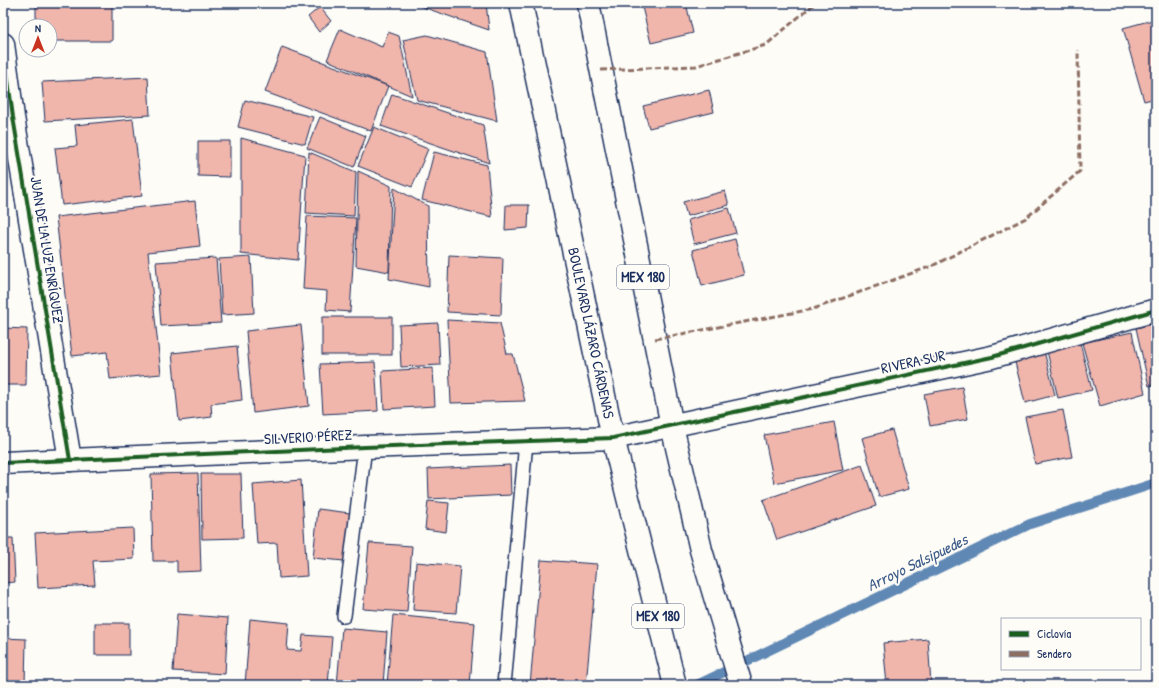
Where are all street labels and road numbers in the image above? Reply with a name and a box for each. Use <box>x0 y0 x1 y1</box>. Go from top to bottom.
street label: JUAN DE LA LUZ ENRÍQUEZ <box>26 175 70 325</box>
street label: BOULEVARD LÁZARO CÁRDENAS <box>563 245 620 420</box>
road number: MEX 180 <box>617 265 669 289</box>
street label: RIVERA SUR <box>879 344 947 379</box>
street label: SILVERIO PÉREZ <box>263 424 353 449</box>
road number: MEX 180 <box>632 604 684 628</box>

